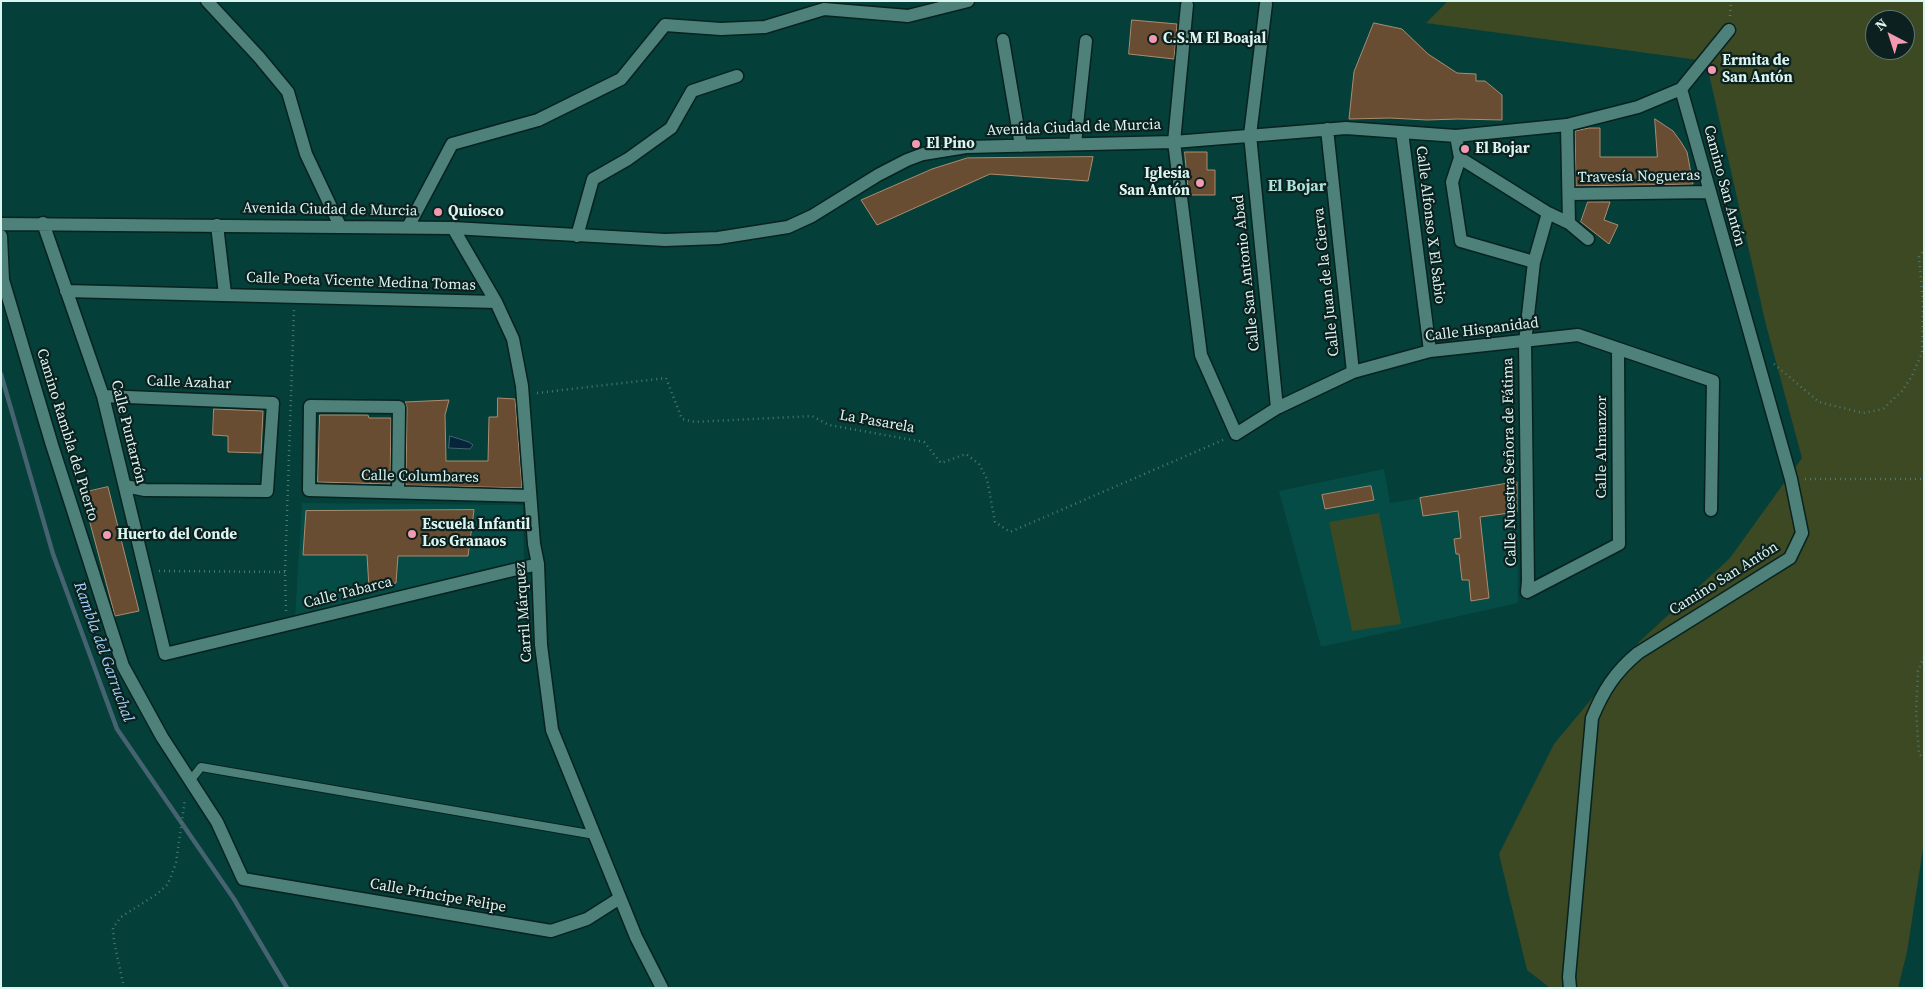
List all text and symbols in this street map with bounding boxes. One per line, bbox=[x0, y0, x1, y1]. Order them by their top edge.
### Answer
north arrow bbox=[1865, 10, 1915, 60]
text: N bbox=[1871, 13, 1891, 35]
place label: C.S.M El Boajal bbox=[1163, 30, 1266, 48]
marker: C.S.M El Boajal bbox=[1147, 33, 1159, 45]
place label: Ermita de San Antón bbox=[1722, 52, 1793, 87]
marker: Ermita de San Antón bbox=[1706, 64, 1718, 76]
street label: Avenida Ciudad de Murcia bbox=[986, 116, 1162, 140]
street label: Camino San Antón bbox=[1699, 123, 1749, 249]
place label: El Pino bbox=[926, 135, 975, 153]
marker: El Pino bbox=[910, 138, 922, 150]
place label: El Bojar bbox=[1475, 140, 1530, 158]
marker: El Bojar bbox=[1459, 143, 1471, 155]
street label: Calle Alfonso X El Sabio bbox=[1411, 145, 1449, 305]
place label: Iglesia San Antón bbox=[1119, 165, 1190, 200]
street label: Travesía Nogueras bbox=[1578, 167, 1700, 187]
marker: Iglesia San Antón bbox=[1194, 177, 1206, 189]
district label: El Bojar bbox=[1268, 177, 1326, 197]
street label: Calle San Antonio Abad bbox=[1230, 194, 1264, 352]
street label: Avenida Ciudad de Murcia bbox=[242, 199, 418, 221]
place label: Quiosco bbox=[448, 203, 504, 221]
marker: Quiosco bbox=[432, 206, 444, 218]
street label: Calle Juan de la Cierva bbox=[1310, 207, 1344, 357]
street label: Calle Poeta Vicente Medina Tomas bbox=[246, 269, 476, 295]
street label: Calle Hispanidad bbox=[1424, 314, 1540, 346]
street label: Camino Rambla del Puerto bbox=[32, 347, 102, 523]
street label: Calle Nuestra Señora de Fátima bbox=[1499, 358, 1521, 566]
street label: Calle Azahar bbox=[146, 373, 232, 393]
street label: Calle Puntarrón bbox=[106, 378, 150, 486]
street label: Calle Almanzor bbox=[1593, 395, 1611, 499]
street label: La Pasarela bbox=[838, 407, 916, 437]
street label: Calle Columbares bbox=[361, 467, 479, 487]
place label: Escuela Infantil Los Granaos bbox=[422, 516, 530, 551]
place label: Huerto del Conde bbox=[117, 526, 237, 544]
marker: Escuela Infantil Los Granaos bbox=[406, 528, 418, 540]
marker: Huerto del Conde bbox=[101, 529, 113, 541]
street label: Camino San Antón bbox=[1666, 538, 1782, 620]
street label: Carril Márquez bbox=[512, 561, 536, 663]
street label: Calle Tabarca bbox=[302, 573, 394, 613]
water label: Rambla del Garruchal bbox=[69, 579, 137, 725]
street label: Calle Príncipe Felipe bbox=[368, 875, 508, 917]

